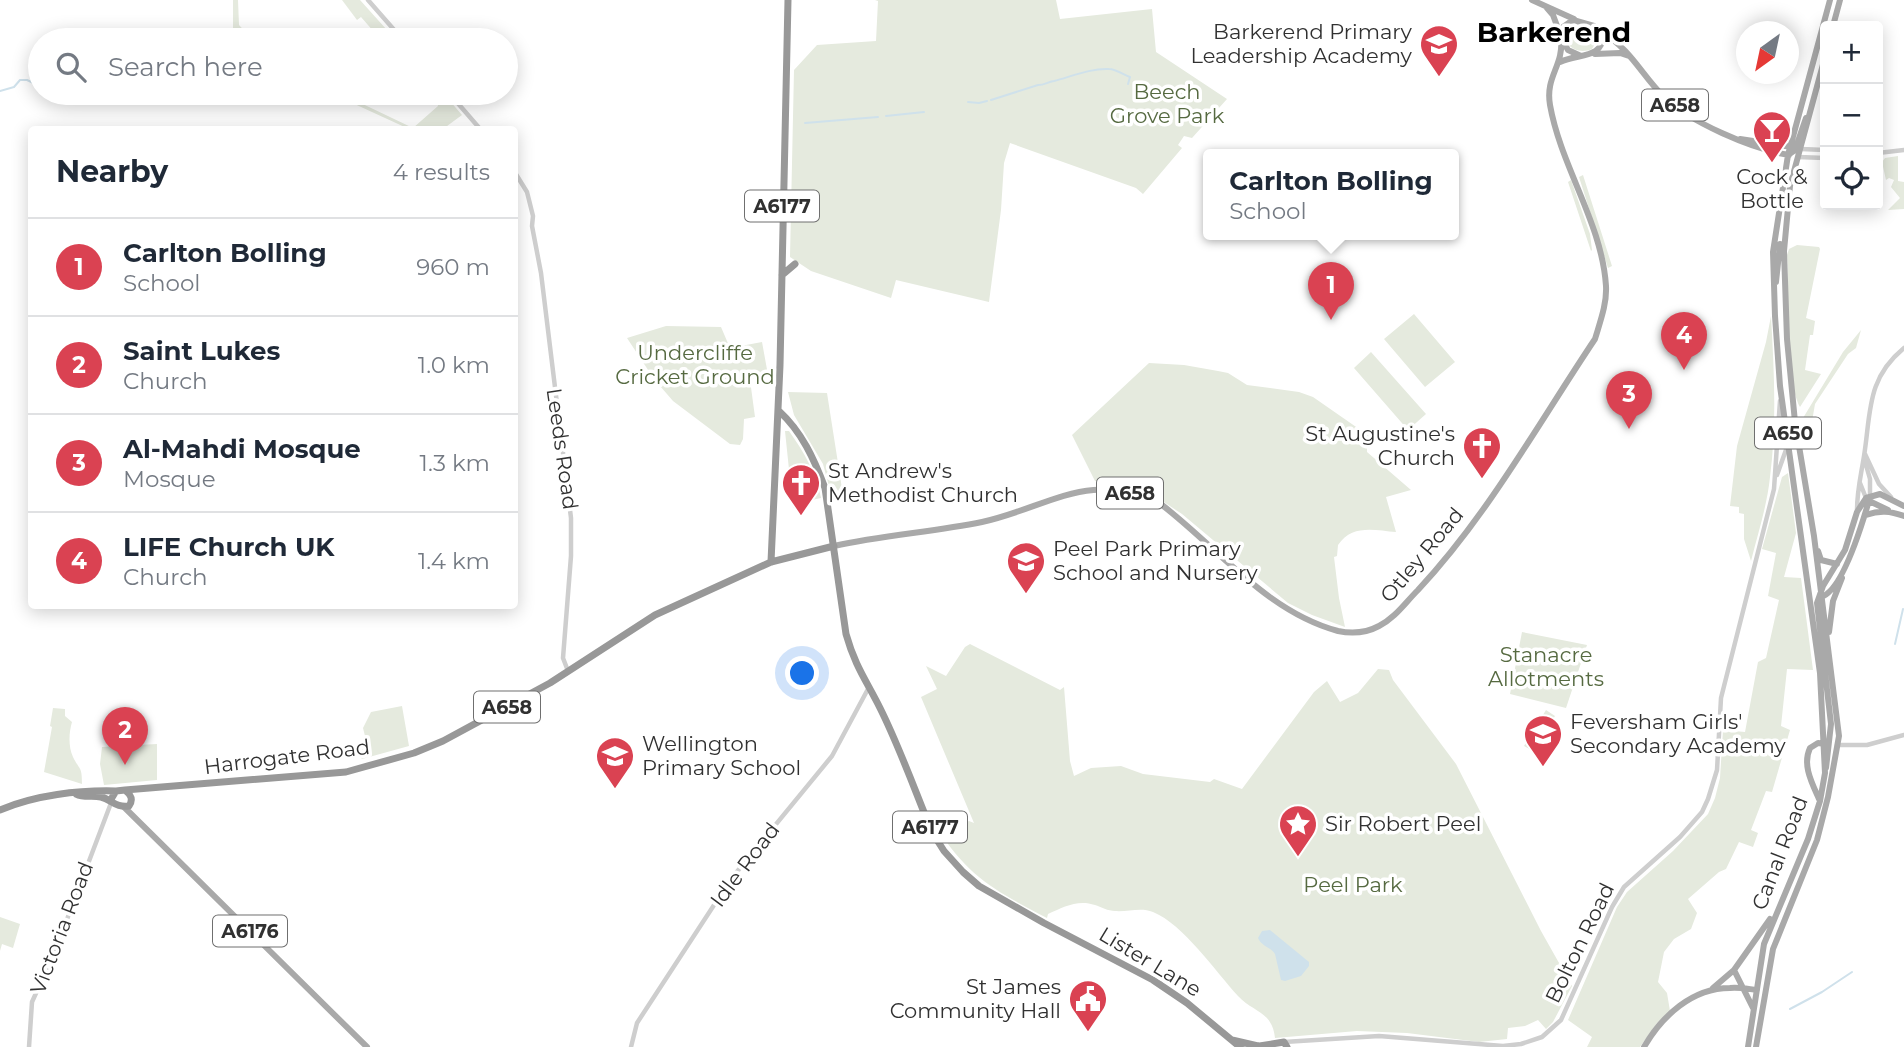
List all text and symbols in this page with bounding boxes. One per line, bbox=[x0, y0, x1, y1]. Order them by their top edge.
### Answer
district label: Barkerend bbox=[1477, 15, 1631, 49]
place label: Barkerend Primary Leadership Academy bbox=[1191, 19, 1413, 68]
north arrow bbox=[1736, 21, 1799, 84]
map controls bbox=[1820, 21, 1883, 210]
button: + bbox=[1820, 21, 1883, 84]
school or university icon: Barkerend Primary Leadership Academy bbox=[1418, 23, 1460, 78]
search box bbox=[28, 28, 518, 105]
icon: search bbox=[52, 48, 90, 86]
text: Search here bbox=[108, 51, 263, 83]
park label: Beech Grove Park bbox=[1110, 79, 1225, 128]
button: − bbox=[1820, 84, 1883, 147]
road number: A658 bbox=[1642, 90, 1708, 120]
bar icon: Cock & Bottle bbox=[1751, 109, 1793, 164]
button: locate bbox=[1820, 147, 1883, 210]
popup bbox=[1203, 149, 1459, 240]
text: Nearby bbox=[56, 153, 168, 190]
text: 4 results bbox=[393, 158, 490, 186]
place label: Cock & Bottle bbox=[1736, 164, 1808, 213]
text: Carlton Bolling bbox=[1229, 165, 1433, 197]
road number: A6177 bbox=[745, 190, 819, 222]
text: School bbox=[1229, 197, 1307, 225]
text: Carlton Bolling bbox=[123, 237, 327, 269]
text: 1 bbox=[74, 253, 84, 281]
text: 960 m bbox=[416, 253, 490, 281]
pin: 1 bbox=[1308, 262, 1354, 320]
text: School bbox=[123, 269, 201, 297]
pin: 4 bbox=[1661, 312, 1707, 370]
text: Saint Lukes bbox=[123, 335, 280, 367]
park label: Undercliffe Cricket Ground bbox=[615, 340, 775, 389]
text: 2 bbox=[72, 351, 86, 379]
text: 1.0 km bbox=[418, 351, 490, 379]
text: Church bbox=[123, 367, 208, 395]
pin: 3 bbox=[1606, 371, 1652, 429]
street label: Leeds Road bbox=[542, 387, 583, 511]
road number: A650 bbox=[1755, 418, 1821, 448]
place label: St Augustine's Church bbox=[1305, 421, 1455, 470]
church icon: St Augustine's Church bbox=[1461, 425, 1503, 480]
text: Al‐Mahdi Mosque bbox=[123, 433, 361, 465]
text: 3 bbox=[72, 449, 86, 477]
text: 1.3 km bbox=[420, 449, 490, 477]
place label: St Andrew's Methodist Church bbox=[828, 458, 1018, 507]
church icon: St Andrew's Methodist Church bbox=[780, 462, 822, 517]
text: Mosque bbox=[123, 465, 216, 493]
road number: A658 bbox=[1097, 478, 1163, 508]
street label: Otley Road bbox=[1375, 502, 1469, 607]
text: LIFE Church UK bbox=[123, 531, 335, 563]
place label: Peel Park Primary School and Nursery bbox=[1053, 536, 1258, 585]
school or university icon: Peel Park Primary School and Nursery bbox=[1005, 540, 1047, 595]
text: 4 bbox=[71, 547, 87, 575]
text: 1.4 km bbox=[418, 547, 490, 575]
text: Church bbox=[123, 563, 208, 591]
park label: Stanacre Allotments bbox=[1488, 642, 1604, 691]
your location bbox=[785, 656, 819, 690]
road number: A658 bbox=[474, 692, 540, 722]
pin: 2 bbox=[102, 707, 148, 765]
place label: Feversham Girls' Secondary Academy bbox=[1570, 709, 1786, 758]
school or university icon: Feversham Girls' Secondary Academy bbox=[1522, 713, 1564, 768]
place label: Wellington Primary School bbox=[642, 731, 801, 780]
street label: Harrogate Road bbox=[203, 734, 371, 779]
school or university icon: Wellington Primary School bbox=[594, 735, 636, 790]
street label: Canal Road bbox=[1746, 792, 1813, 913]
place icon: Sir Robert Peel bbox=[1277, 803, 1319, 858]
place label: Sir Robert Peel bbox=[1325, 811, 1481, 836]
road number: A6177 bbox=[893, 812, 967, 842]
street label: Idle Road bbox=[705, 818, 784, 912]
street label: Victoria Road bbox=[25, 858, 98, 998]
park label: Peel Park bbox=[1303, 872, 1403, 897]
street label: Bolton Road bbox=[1540, 879, 1619, 1007]
road number: A6176 bbox=[213, 916, 287, 946]
street label: Lister Lane bbox=[1095, 921, 1206, 1002]
place label: St James Community Hall bbox=[890, 974, 1061, 1023]
public building icon: St James Community Hall bbox=[1067, 978, 1109, 1033]

